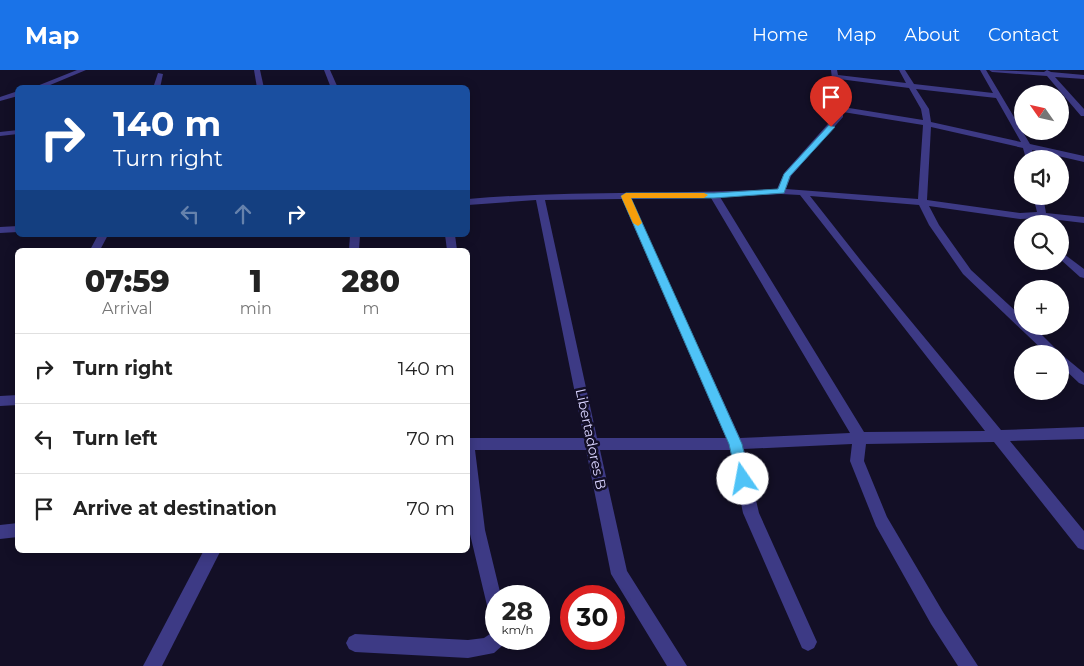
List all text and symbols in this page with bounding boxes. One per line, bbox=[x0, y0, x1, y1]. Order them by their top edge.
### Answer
text: Map bbox=[25, 21, 79, 50]
text: Home bbox=[752, 24, 808, 46]
text: Map bbox=[836, 24, 876, 46]
text: About bbox=[904, 24, 960, 46]
text: Contact bbox=[988, 24, 1059, 46]
pin bbox=[810, 76, 852, 127]
icon: arrive bbox=[817, 83, 845, 111]
north arrow bbox=[1014, 85, 1069, 140]
map controls bbox=[1014, 85, 1069, 400]
text: 140 m bbox=[113, 102, 221, 145]
icon: right bbox=[30, 105, 95, 170]
text: Turn right bbox=[113, 145, 223, 172]
button: sound bbox=[1014, 150, 1069, 205]
icon: left bbox=[176, 200, 204, 228]
icon: ahead bbox=[229, 200, 257, 228]
icon: right bbox=[282, 200, 310, 228]
button: search bbox=[1014, 215, 1069, 270]
text: 07:59 bbox=[85, 263, 170, 300]
text: 1 bbox=[250, 263, 262, 300]
text: 280 bbox=[342, 263, 400, 300]
button: + bbox=[1014, 280, 1069, 335]
text: Arrival bbox=[102, 299, 153, 318]
text: min bbox=[240, 299, 272, 318]
text: m bbox=[362, 299, 379, 318]
button: − bbox=[1014, 345, 1069, 400]
icon: right bbox=[30, 355, 58, 383]
text: Turn right bbox=[73, 357, 173, 380]
text: 140 m bbox=[398, 357, 455, 380]
street label: Libertadores B bbox=[572, 387, 610, 491]
icon: left bbox=[30, 425, 58, 453]
text: Turn left bbox=[73, 427, 158, 450]
text: 70 m bbox=[406, 427, 455, 450]
position arrow bbox=[716, 452, 768, 504]
icon: arrive bbox=[30, 495, 58, 523]
text: Arrive at destination bbox=[73, 497, 277, 520]
text: 70 m bbox=[406, 497, 455, 520]
speed limit sign: 30 bbox=[560, 585, 625, 650]
text: 28 bbox=[502, 596, 533, 626]
text: km/h bbox=[501, 622, 534, 637]

